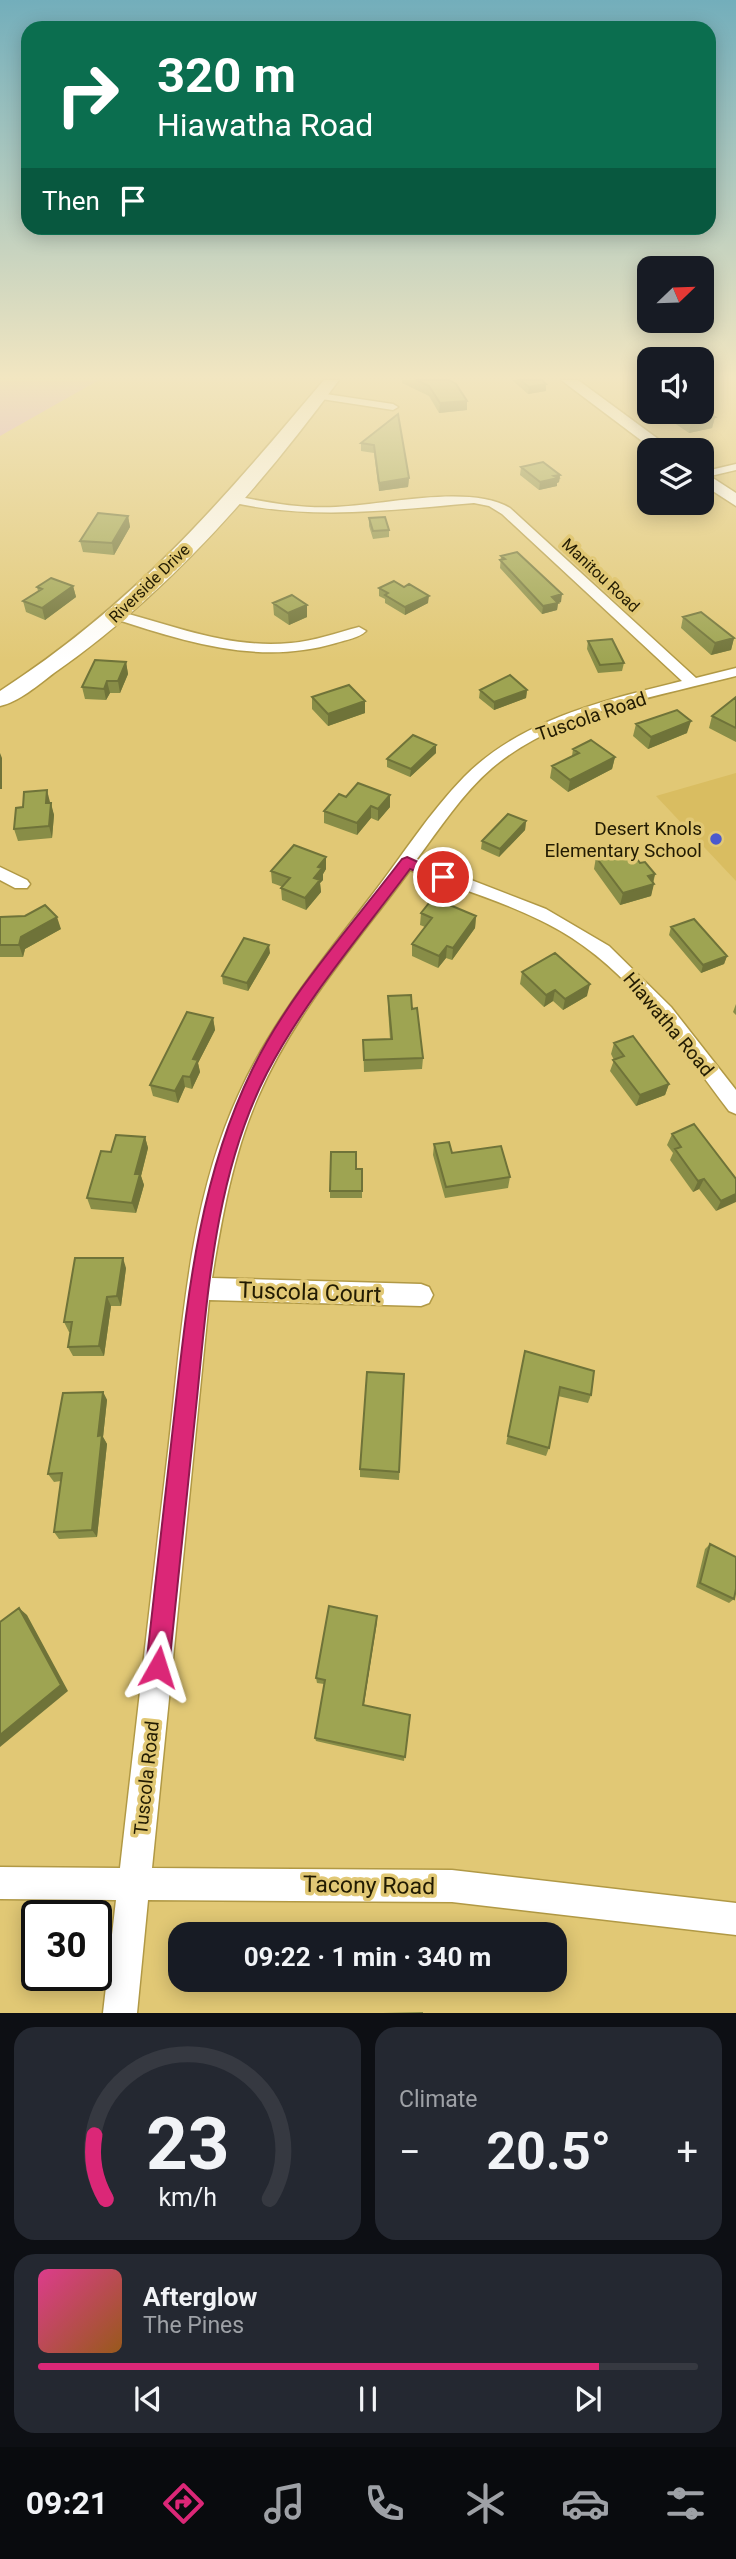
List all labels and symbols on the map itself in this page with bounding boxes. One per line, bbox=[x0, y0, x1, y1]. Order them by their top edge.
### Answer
north arrow bbox=[637, 256, 714, 332]
street label: Manitou Road bbox=[558, 535, 643, 616]
street label: Riverside Drive bbox=[105, 540, 194, 627]
street label: Tuscola Road bbox=[533, 687, 649, 746]
place label: Desert Knols Elementary School bbox=[544, 817, 702, 862]
marker: Desert Knols Elementary School bbox=[708, 831, 724, 847]
pin bbox=[413, 847, 473, 907]
street label: Hiawatha Road bbox=[619, 968, 719, 1081]
street label: Tuscola Court bbox=[238, 1277, 382, 1308]
position arrow bbox=[121, 1630, 195, 1704]
street label: Tuscola Road bbox=[129, 1720, 164, 1836]
street label: Tacony Road bbox=[303, 1871, 435, 1900]
speed limit sign: 30 bbox=[21, 1900, 112, 1991]

